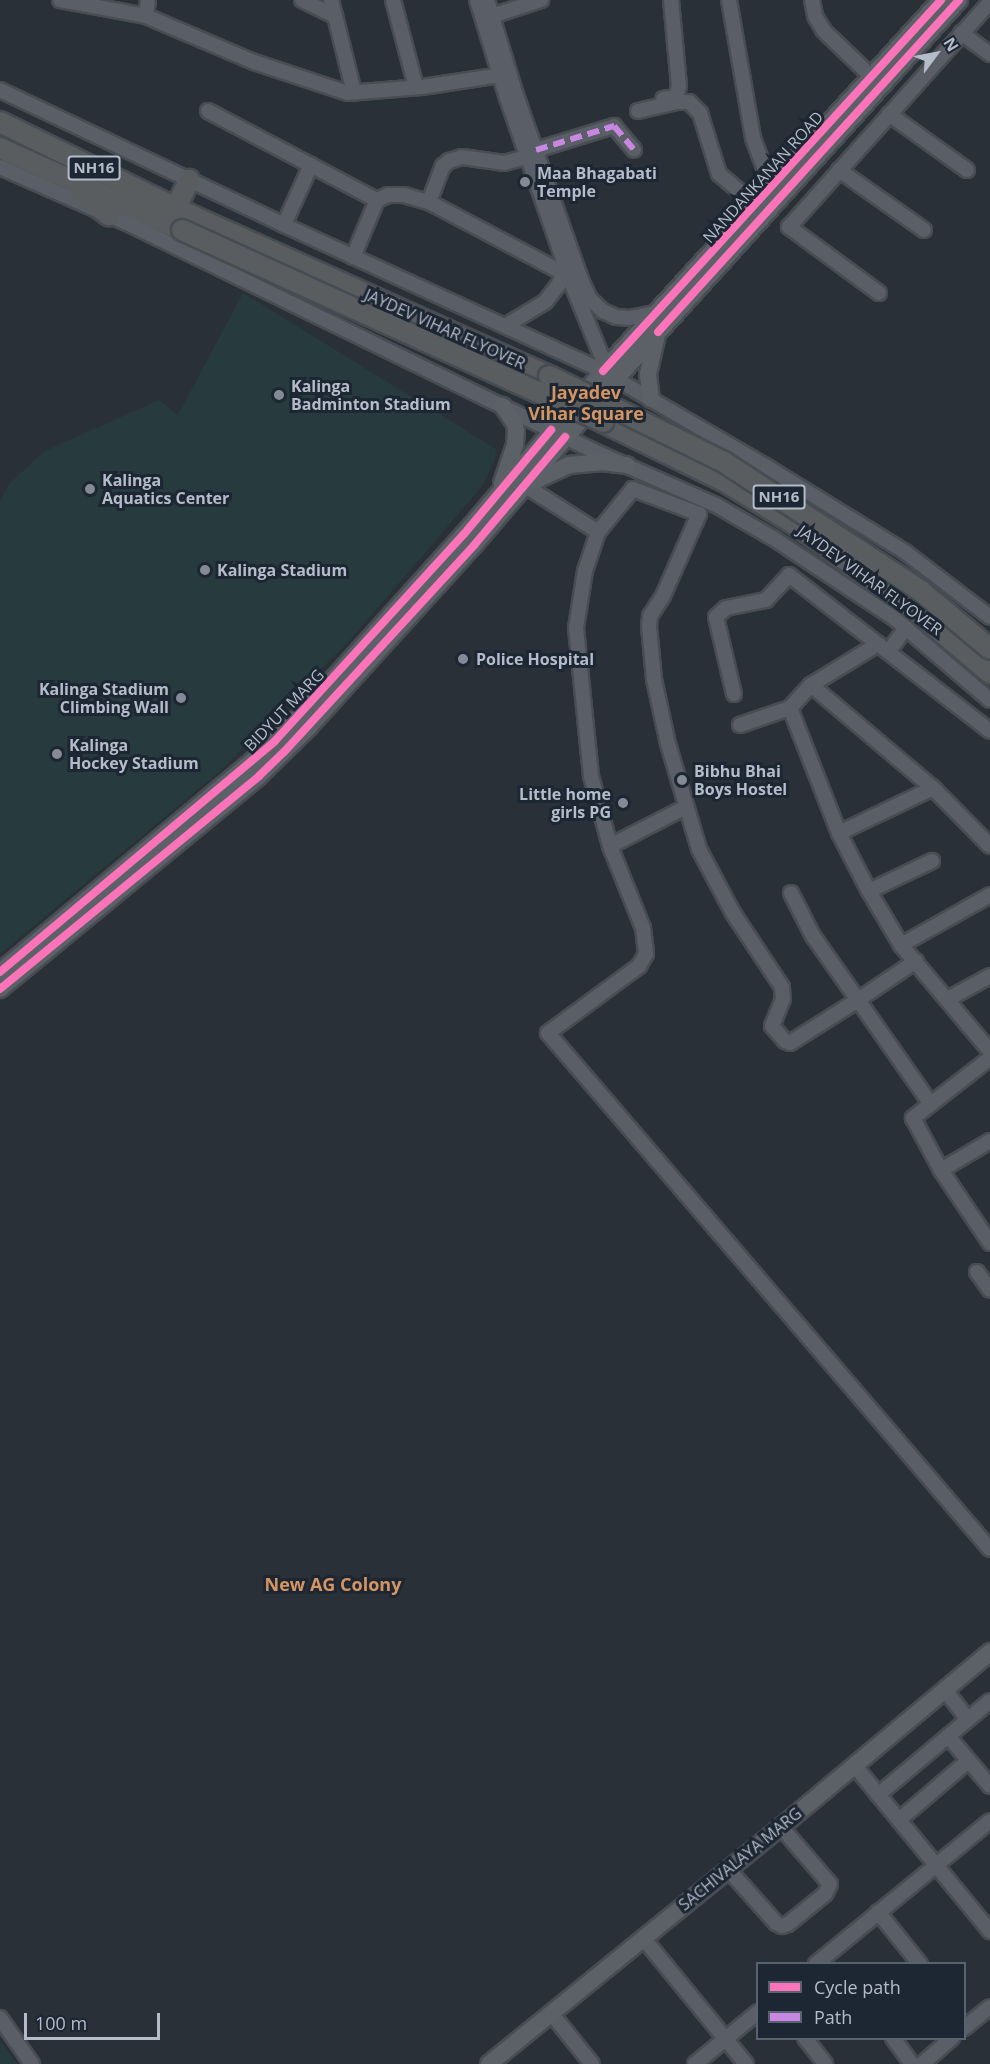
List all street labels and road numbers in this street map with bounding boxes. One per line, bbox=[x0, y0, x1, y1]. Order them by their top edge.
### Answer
street label: NANDANKANAN ROAD bbox=[699, 107, 827, 247]
road number: NH16 bbox=[67, 156, 121, 180]
street label: JAYDEV VIHAR FLYOVER bbox=[362, 285, 528, 373]
road number: NH16 bbox=[752, 485, 806, 509]
street label: JAYDEV VIHAR FLYOVER bbox=[794, 521, 946, 639]
street label: BIDYUT MARG bbox=[240, 665, 328, 755]
street label: SACHIVALAYA MARG bbox=[675, 1804, 805, 1914]

